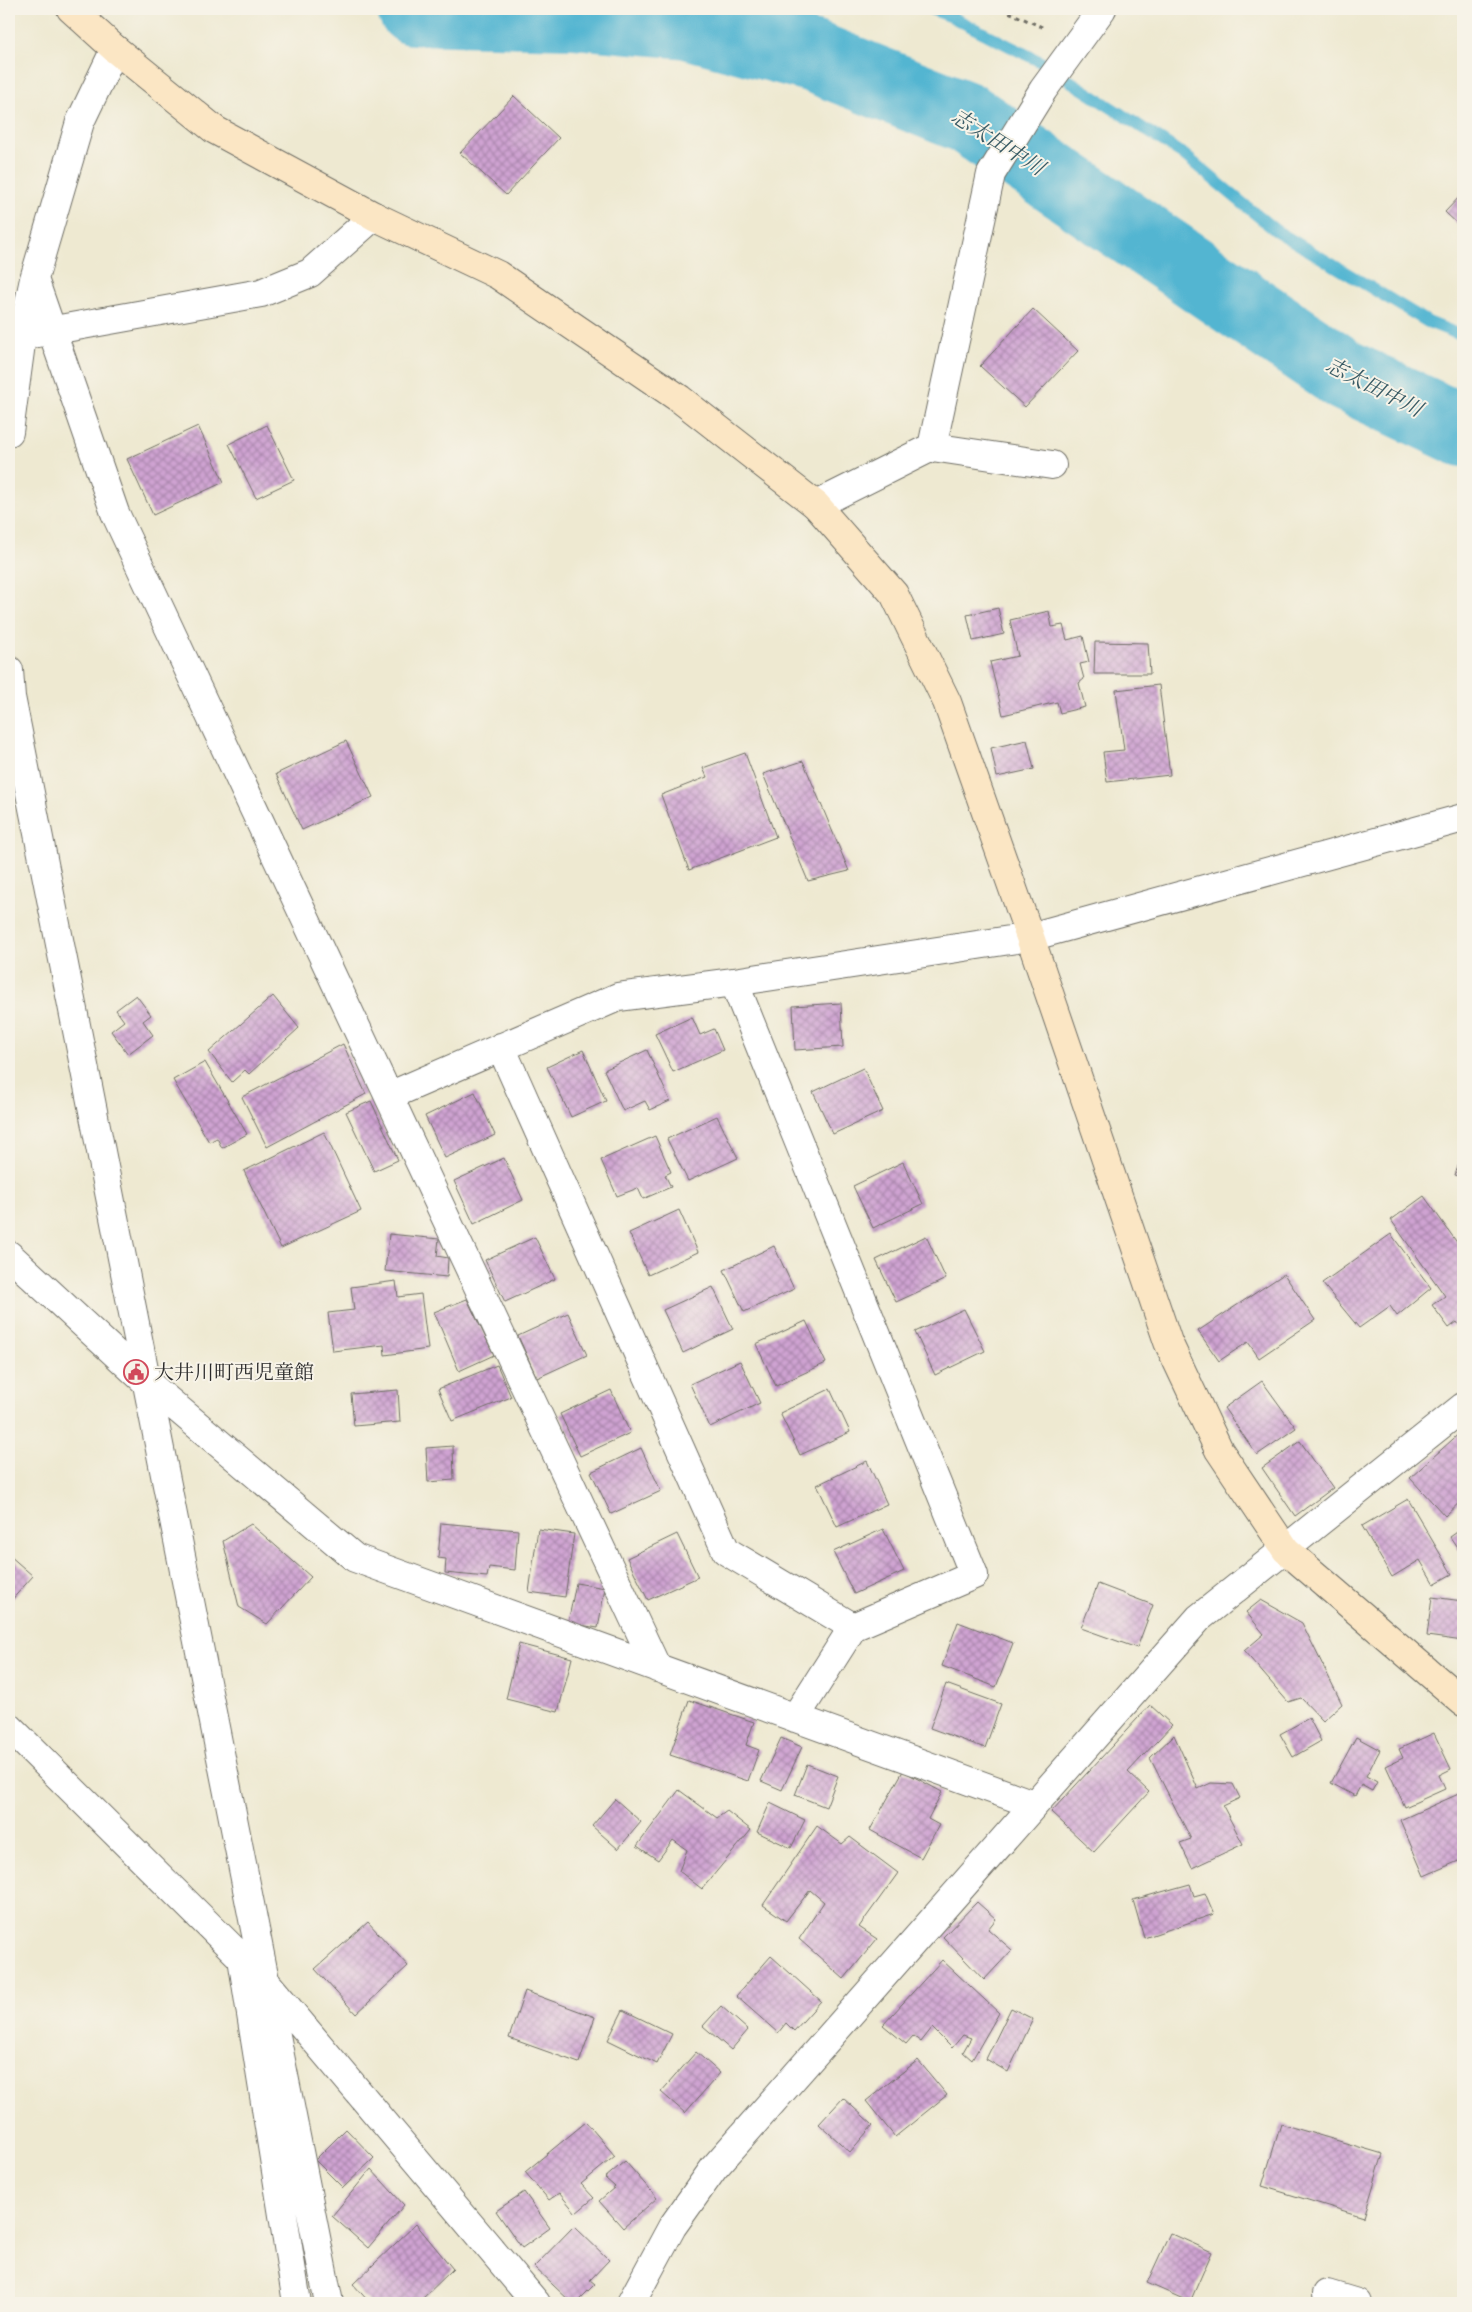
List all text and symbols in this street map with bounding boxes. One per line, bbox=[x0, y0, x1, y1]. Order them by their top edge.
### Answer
water label: 志太田中川 bbox=[945, 103, 1051, 184]
water label: 志太田中川 bbox=[1320, 352, 1428, 426]
public building icon: 大井川町西児童館 bbox=[123, 1359, 149, 1385]
place label: 大井川町西児童館 bbox=[154, 1360, 314, 1388]

